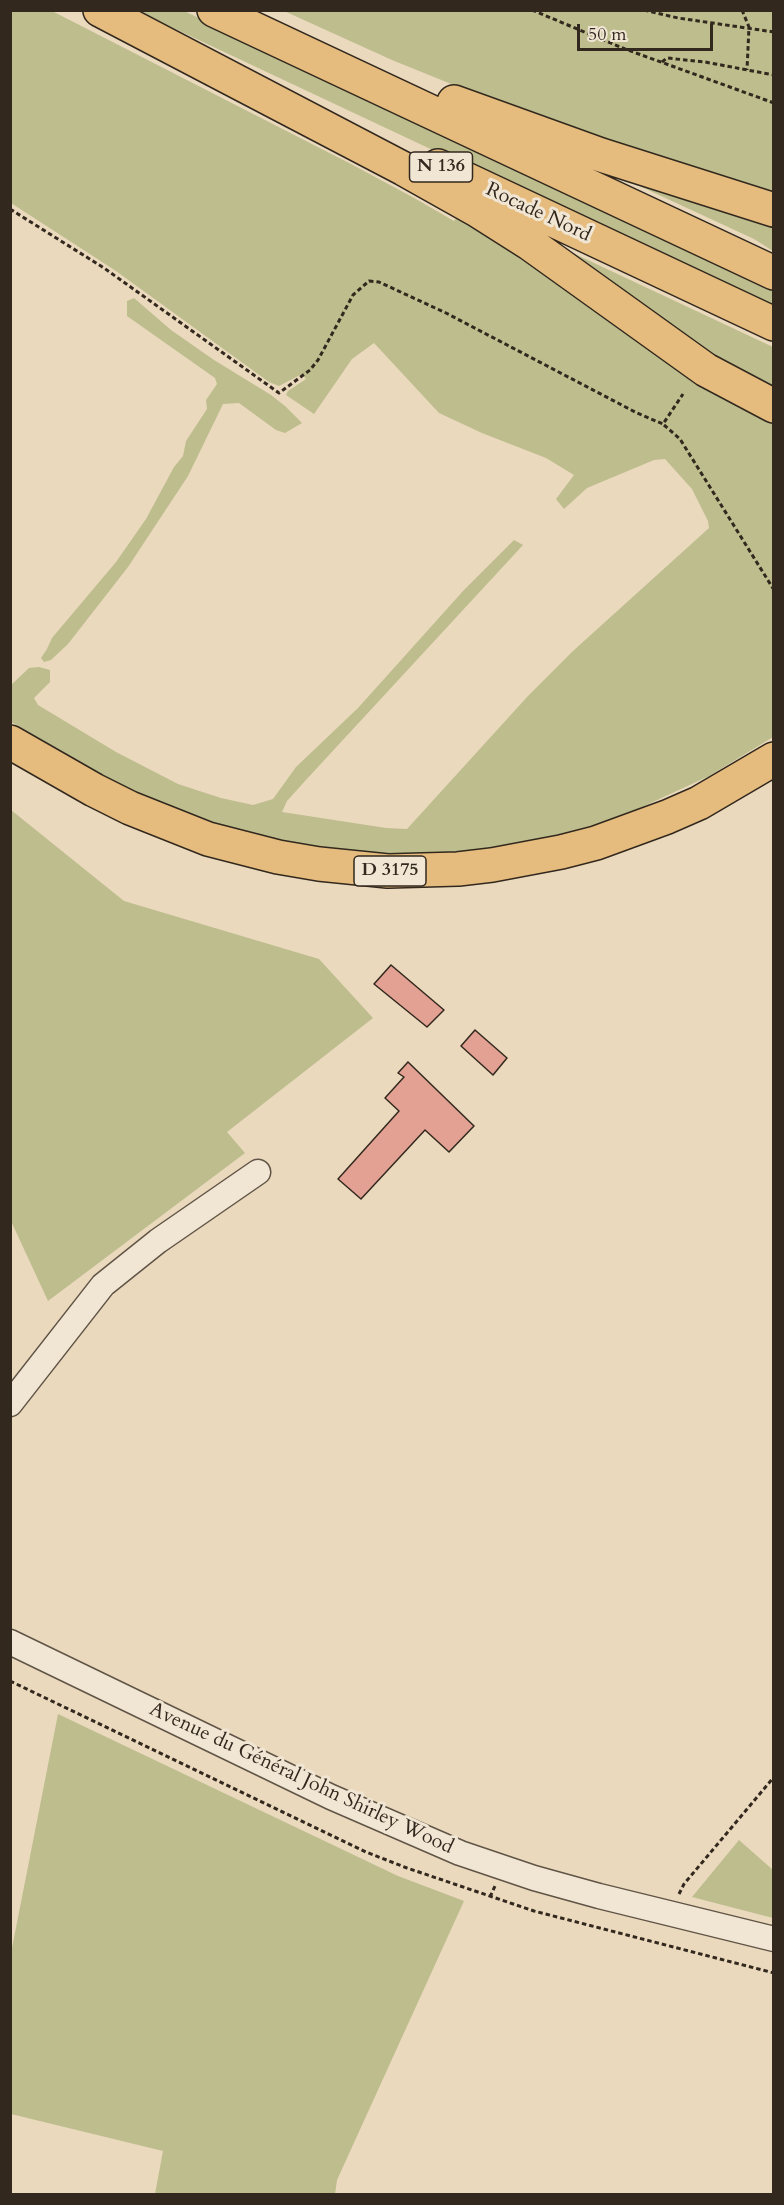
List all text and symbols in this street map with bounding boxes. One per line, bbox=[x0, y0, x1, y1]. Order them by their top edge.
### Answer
scale bar bbox=[580, 12, 716, 50]
text: 50 m bbox=[588, 22, 627, 47]
road number: N 136 bbox=[410, 152, 472, 182]
street label: Rocade Nord bbox=[482, 178, 594, 248]
road number: D 3175 bbox=[354, 856, 426, 886]
street label: Avenue du Général John Shirley Wood bbox=[145, 1698, 457, 1860]

